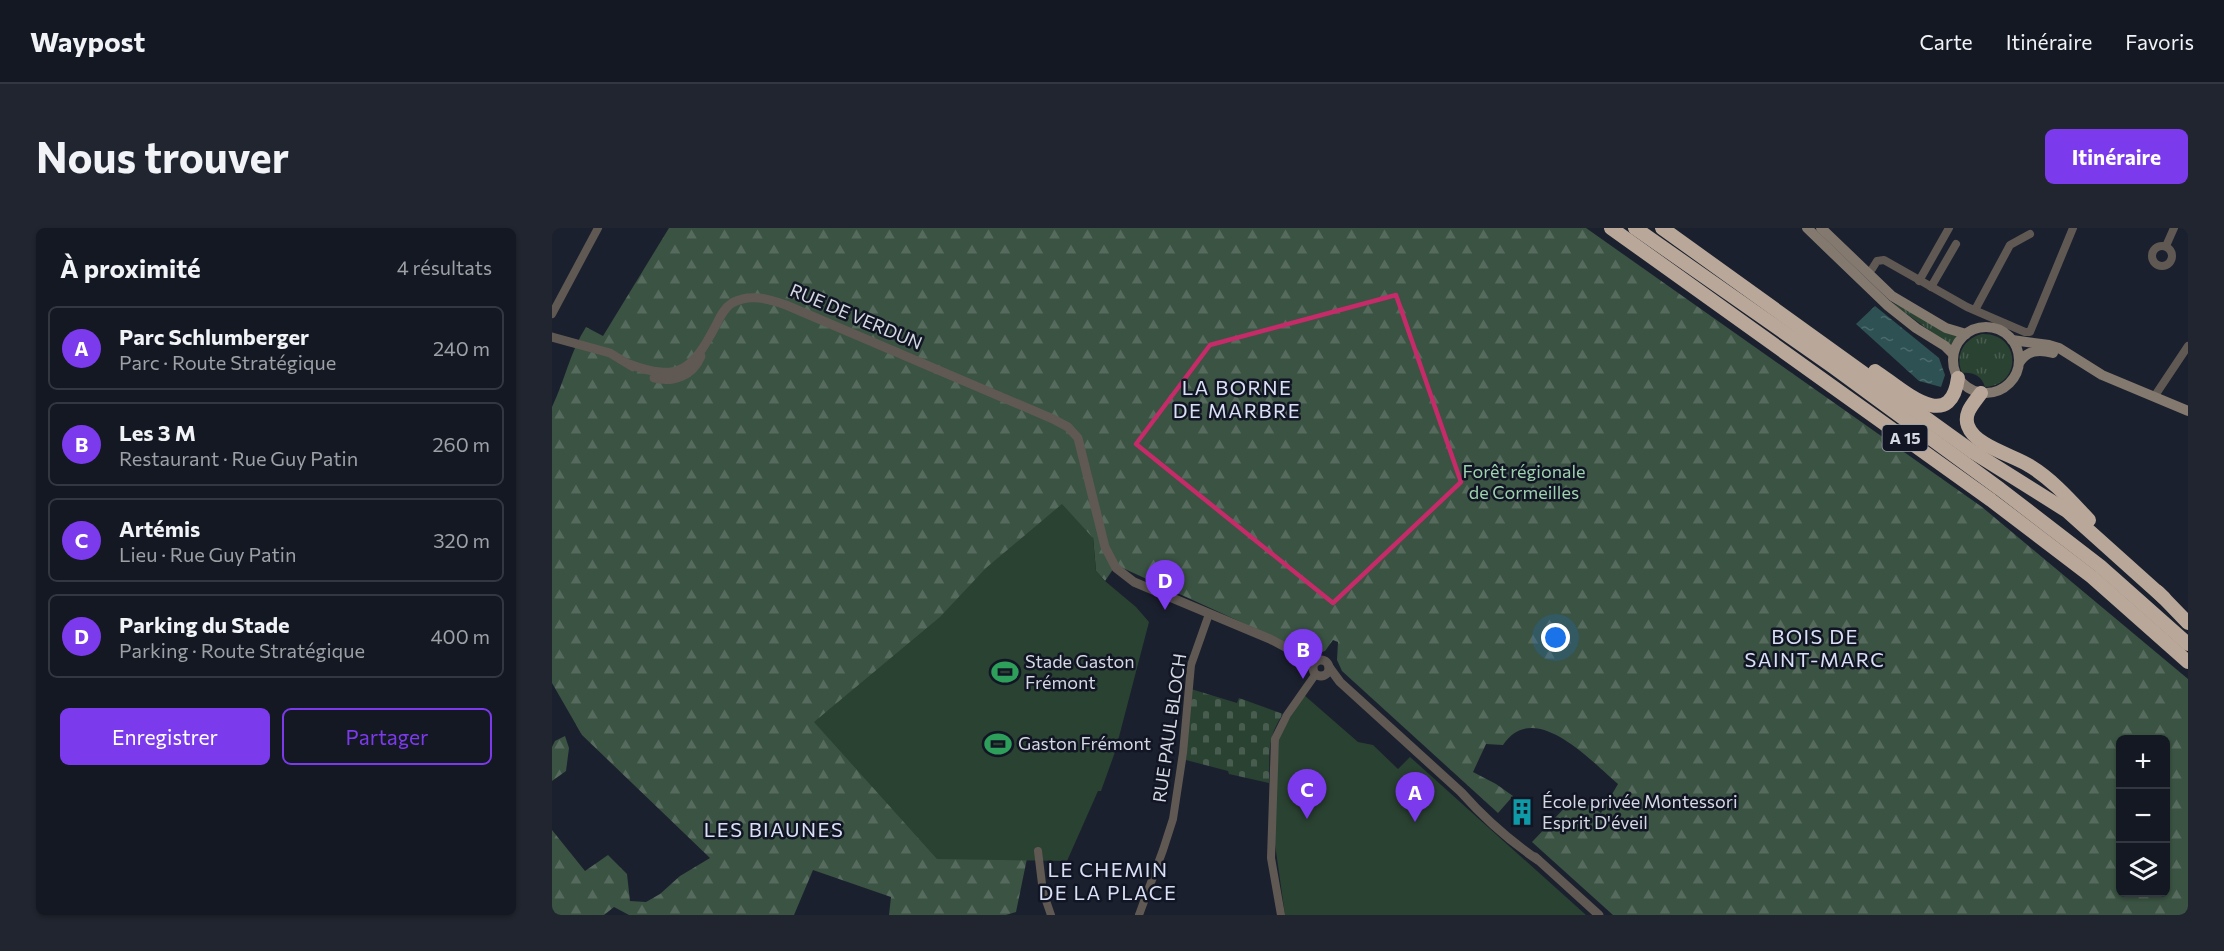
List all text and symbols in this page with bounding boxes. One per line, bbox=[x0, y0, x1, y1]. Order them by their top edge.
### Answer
text: Waypost bbox=[30, 24, 145, 58]
text: Carte bbox=[1919, 29, 1973, 54]
text: Itinéraire bbox=[2006, 29, 2092, 54]
text: Favoris bbox=[2125, 29, 2194, 54]
button: Itinéraire bbox=[2045, 129, 2188, 184]
text: Nous trouver bbox=[36, 130, 289, 182]
text: À proximité bbox=[60, 252, 201, 283]
text: 4 résultats bbox=[397, 255, 492, 279]
street label: RUE DE VERDUN bbox=[787, 278, 926, 354]
text: Parc Schlumberger bbox=[119, 323, 309, 350]
text: A bbox=[74, 336, 89, 360]
text: 240 m bbox=[433, 336, 490, 360]
text: Parc · Route Stratégique bbox=[119, 350, 336, 374]
district label: LA BORNE DE MARBRE bbox=[1173, 375, 1301, 422]
text: Les 3 M bbox=[119, 419, 196, 446]
road number: A 15 bbox=[1882, 425, 1928, 451]
text: B bbox=[75, 432, 88, 456]
text: 260 m bbox=[432, 432, 490, 456]
text: Restaurant · Rue Guy Patin bbox=[119, 446, 358, 470]
park label: Forêt régionale de Cormeilles bbox=[1462, 460, 1586, 503]
text: Artémis bbox=[119, 515, 200, 542]
text: C bbox=[75, 528, 88, 552]
text: 320 m bbox=[433, 528, 490, 552]
text: Lieu · Rue Guy Patin bbox=[119, 542, 296, 566]
pin: D bbox=[1146, 560, 1184, 610]
text: Parking du Stade bbox=[119, 611, 290, 638]
your location bbox=[1541, 623, 1570, 652]
text: D bbox=[74, 624, 89, 648]
text: 400 m bbox=[431, 624, 490, 648]
district label: BOIS DE SAINT-MARC bbox=[1744, 624, 1886, 671]
pin: B bbox=[1284, 630, 1323, 679]
text: Parking · Route Stratégique bbox=[119, 638, 365, 662]
place label: Stade Gaston Frémont bbox=[1025, 650, 1135, 693]
street label: RUE PAUL BLOCH bbox=[1148, 652, 1190, 804]
sports icon: Stade Gaston Frémont bbox=[990, 657, 1020, 687]
button: Enregistrer bbox=[60, 708, 270, 765]
button: Partager bbox=[282, 708, 492, 765]
sports icon: Gaston Frémont bbox=[983, 729, 1013, 759]
place label: Gaston Frémont bbox=[1018, 732, 1151, 754]
map controls bbox=[2116, 735, 2170, 897]
button: + bbox=[2116, 735, 2170, 789]
pin: C bbox=[1288, 770, 1326, 819]
pin: A bbox=[1396, 772, 1434, 822]
button: − bbox=[2116, 789, 2170, 843]
place label: École privée Montessori Esprit D'éveil bbox=[1542, 790, 1738, 833]
building icon: École privée Montessori Esprit D'éveil bbox=[1507, 797, 1537, 827]
district label: LES BIAUNES bbox=[704, 817, 844, 841]
button: layers bbox=[2116, 843, 2170, 897]
district label: LE CHEMIN DE LA PLACE bbox=[1039, 857, 1177, 904]

